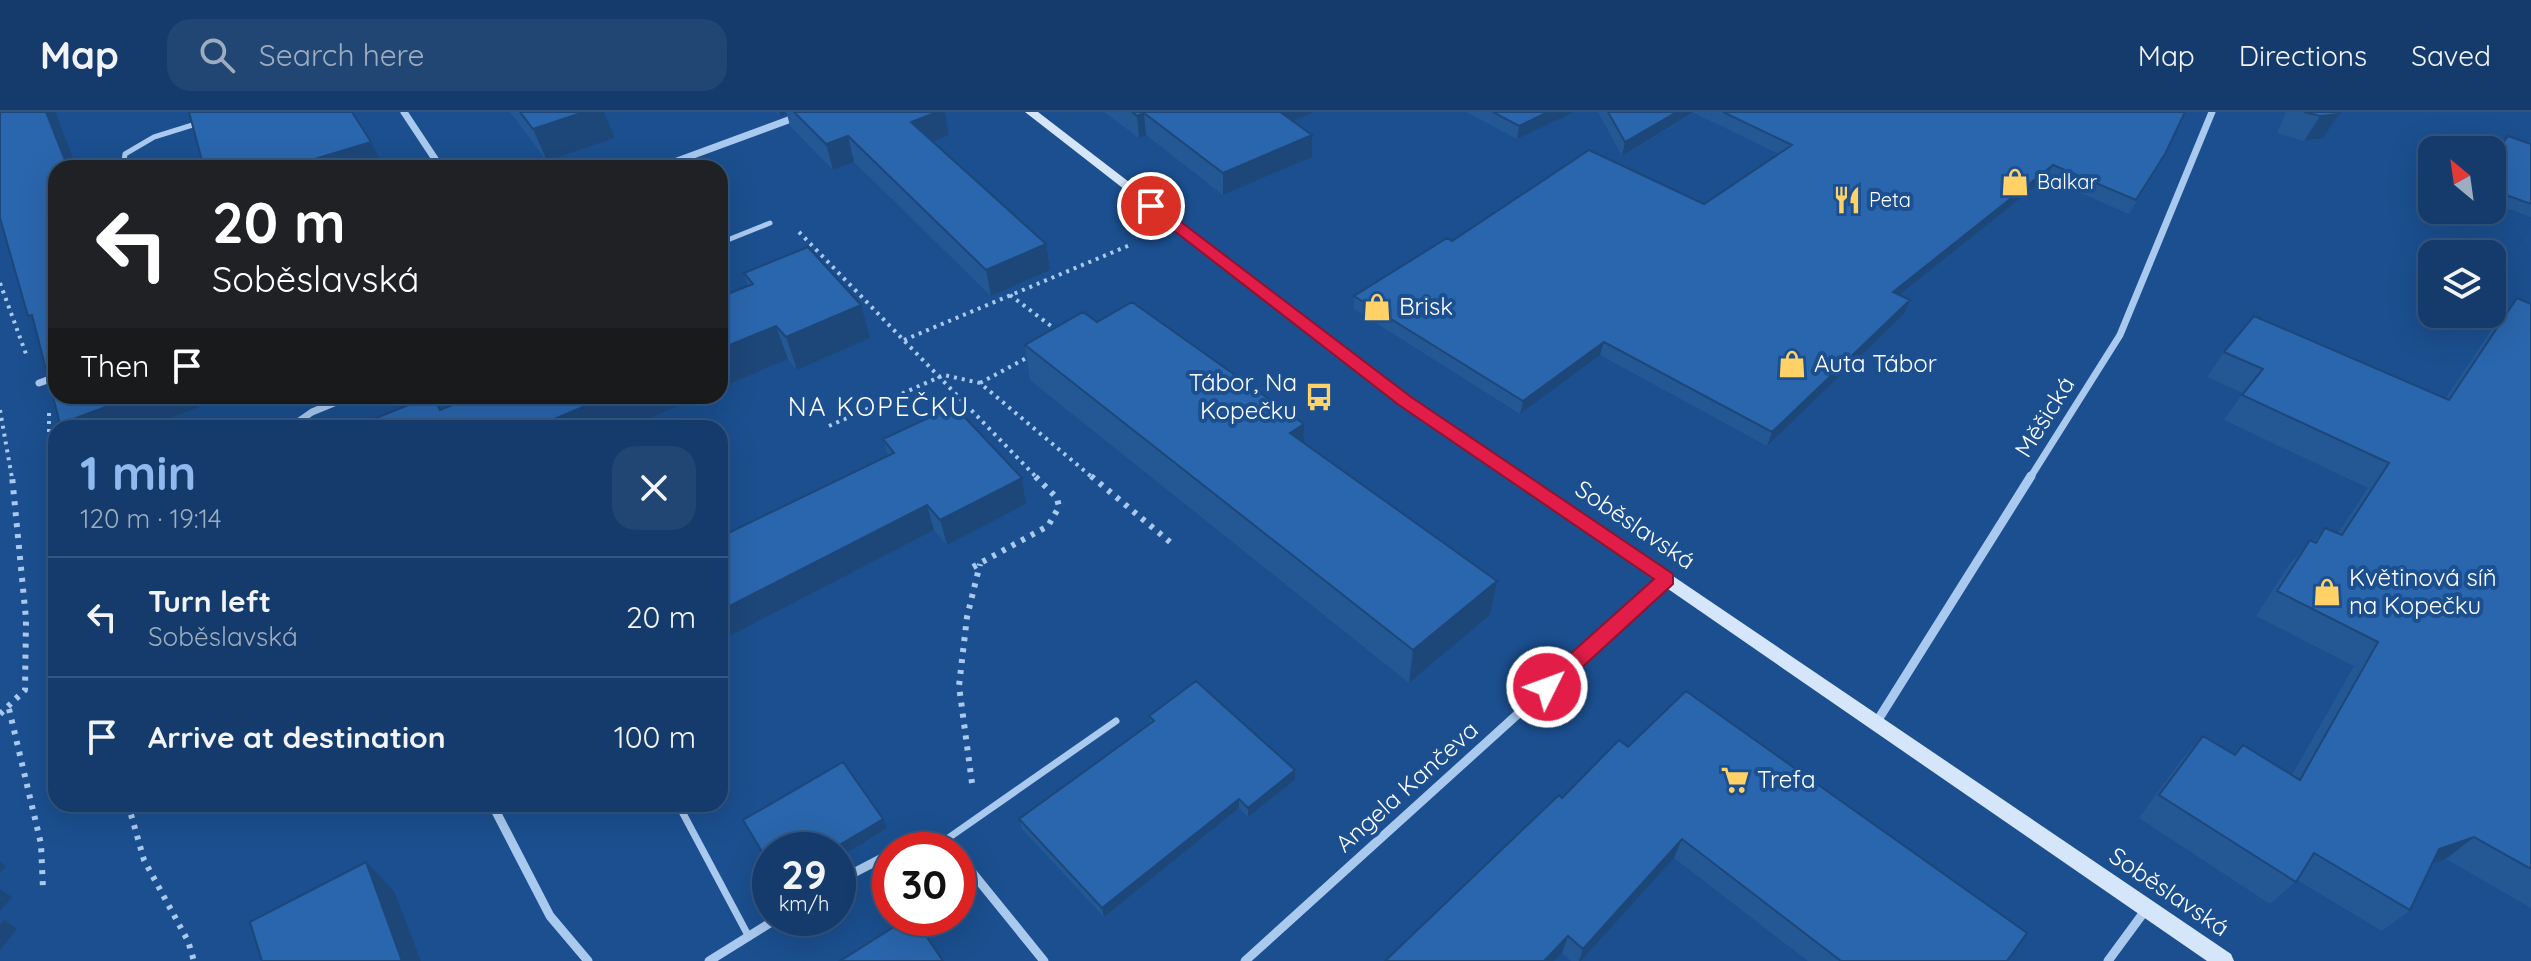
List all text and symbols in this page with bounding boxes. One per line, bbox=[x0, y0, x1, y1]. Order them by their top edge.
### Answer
search box bbox=[167, 19, 727, 91]
text: Map bbox=[40, 31, 119, 79]
icon: search bbox=[195, 33, 239, 77]
text: Search here bbox=[259, 36, 424, 74]
text: Map bbox=[2138, 38, 2195, 73]
text: Directions bbox=[2239, 38, 2367, 73]
text: Saved bbox=[2411, 38, 2491, 73]
north arrow bbox=[2418, 136, 2506, 224]
map controls bbox=[2418, 136, 2506, 328]
shop icon: Balkar bbox=[2000, 167, 2030, 197]
place label: Balkar bbox=[2037, 169, 2097, 194]
pin bbox=[1117, 172, 1185, 240]
icon: arrive bbox=[1129, 184, 1173, 228]
restaurant icon: Peta bbox=[1832, 185, 1862, 215]
text: 20 m bbox=[212, 187, 346, 257]
place label: Peta bbox=[1869, 187, 1911, 212]
icon: left bbox=[80, 192, 184, 296]
button: layers bbox=[2418, 240, 2506, 328]
text: Soběslavská bbox=[212, 256, 419, 301]
place label: Brisk bbox=[1399, 291, 1453, 321]
shop icon: Brisk bbox=[1362, 292, 1392, 322]
icon: arrive bbox=[165, 344, 209, 388]
text: Then bbox=[80, 347, 149, 385]
place label: Auta Tábor bbox=[1814, 348, 1937, 378]
shop icon: Auta Tábor bbox=[1777, 349, 1807, 379]
place label: Tábor, Na Kopečku bbox=[1189, 367, 1297, 425]
street label: Měšická bbox=[2008, 371, 2081, 462]
bus stop icon: Tábor, Na Kopečku bbox=[1304, 382, 1334, 412]
district label: NA KOPEČKU bbox=[788, 390, 970, 423]
text: 1 min bbox=[80, 442, 196, 502]
button: close bbox=[612, 446, 696, 530]
street label: Soběslavská bbox=[1570, 473, 1701, 575]
text: 120 m · 19:14 bbox=[80, 502, 222, 535]
place label: Květinová síň na Kopečku bbox=[2349, 562, 2497, 620]
shop icon: Květinová síň na Kopečku bbox=[2312, 577, 2342, 607]
text: Turn left bbox=[148, 582, 271, 620]
icon: left bbox=[80, 595, 124, 639]
text: 20 m bbox=[626, 598, 696, 636]
text: Soběslavská bbox=[148, 620, 298, 653]
position arrow bbox=[1505, 645, 1589, 729]
street label: Angela Kančeva bbox=[1329, 714, 1484, 858]
icon: arrive bbox=[80, 715, 124, 759]
text: Arrive at destination bbox=[148, 718, 446, 756]
text: 100 m bbox=[614, 718, 696, 756]
place label: Trefa bbox=[1757, 764, 1816, 794]
supermarket icon: Trefa bbox=[1720, 765, 1750, 795]
speed limit sign: 30 bbox=[872, 832, 976, 936]
street label: Soběslavská bbox=[2104, 840, 2235, 942]
text: 29 bbox=[781, 849, 827, 899]
text: km/h bbox=[779, 891, 829, 916]

